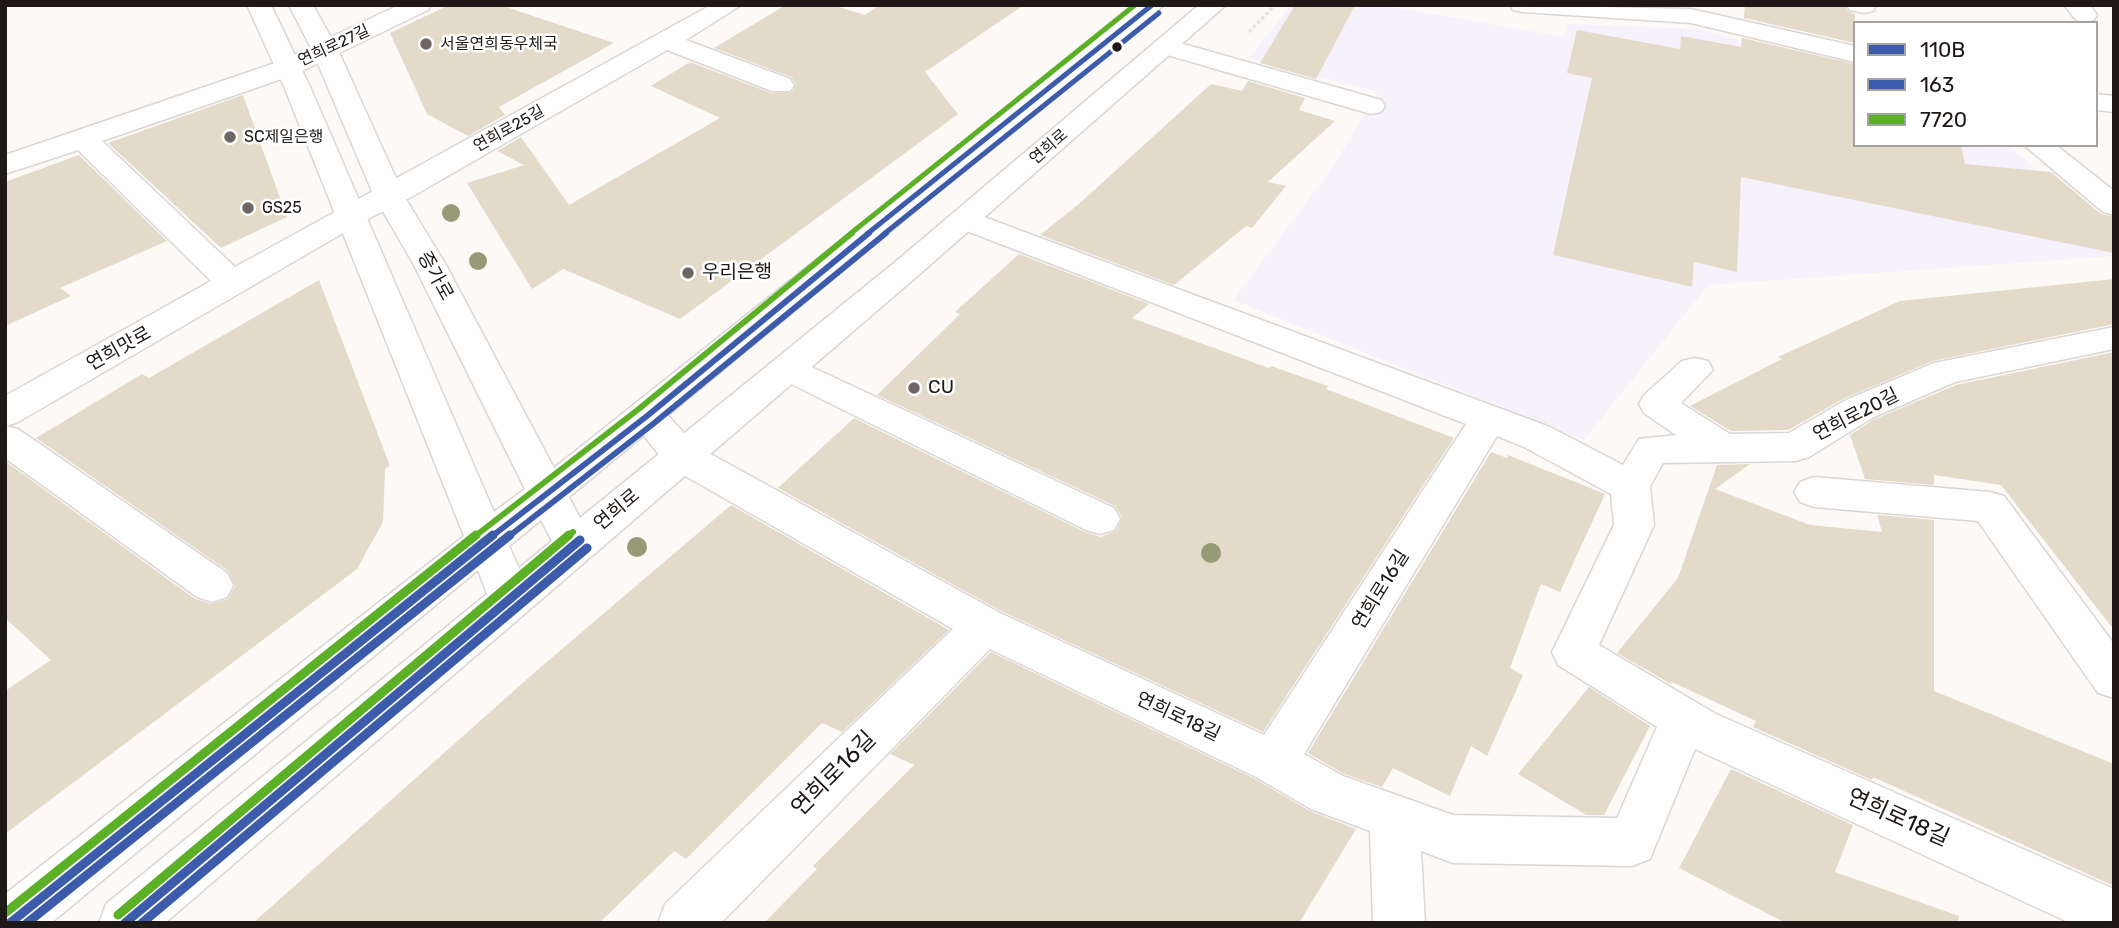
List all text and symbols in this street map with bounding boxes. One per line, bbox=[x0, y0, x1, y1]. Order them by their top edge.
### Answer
street label: 연희로27길 bbox=[295, 21, 373, 71]
legend bbox=[1853, 21, 2098, 147]
place label: 서울연희동우체국 bbox=[440, 34, 558, 54]
marker: 서울연희동우체국 bbox=[418, 36, 434, 52]
text: 110B bbox=[1920, 37, 1965, 62]
unlabelled marker bbox=[1110, 40, 1124, 54]
text: 163 bbox=[1920, 72, 1954, 97]
street label: 연희로25길 bbox=[470, 102, 548, 156]
text: 7720 bbox=[1920, 107, 1967, 132]
street label: 연희로 bbox=[1026, 125, 1072, 169]
place label: SC제일은행 bbox=[244, 127, 323, 147]
marker: SC제일은행 bbox=[222, 129, 238, 145]
place label: GS25 bbox=[262, 198, 302, 218]
marker: GS25 bbox=[240, 200, 256, 216]
street label: 증가로 bbox=[412, 248, 458, 304]
place label: 우리은행 bbox=[702, 262, 772, 284]
marker: 우리은행 bbox=[680, 265, 696, 281]
street label: 연희맛로 bbox=[83, 322, 155, 376]
place label: CU bbox=[928, 377, 954, 399]
marker: CU bbox=[906, 380, 922, 396]
street label: 연희로20길 bbox=[1809, 384, 1903, 446]
street label: 연희로 bbox=[590, 484, 644, 536]
street label: 연희로16길 bbox=[1348, 546, 1414, 634]
street label: 연희로18길 bbox=[1132, 688, 1224, 746]
street label: 연희로16길 bbox=[786, 726, 882, 822]
street label: 연희로18길 bbox=[1843, 783, 1953, 853]

